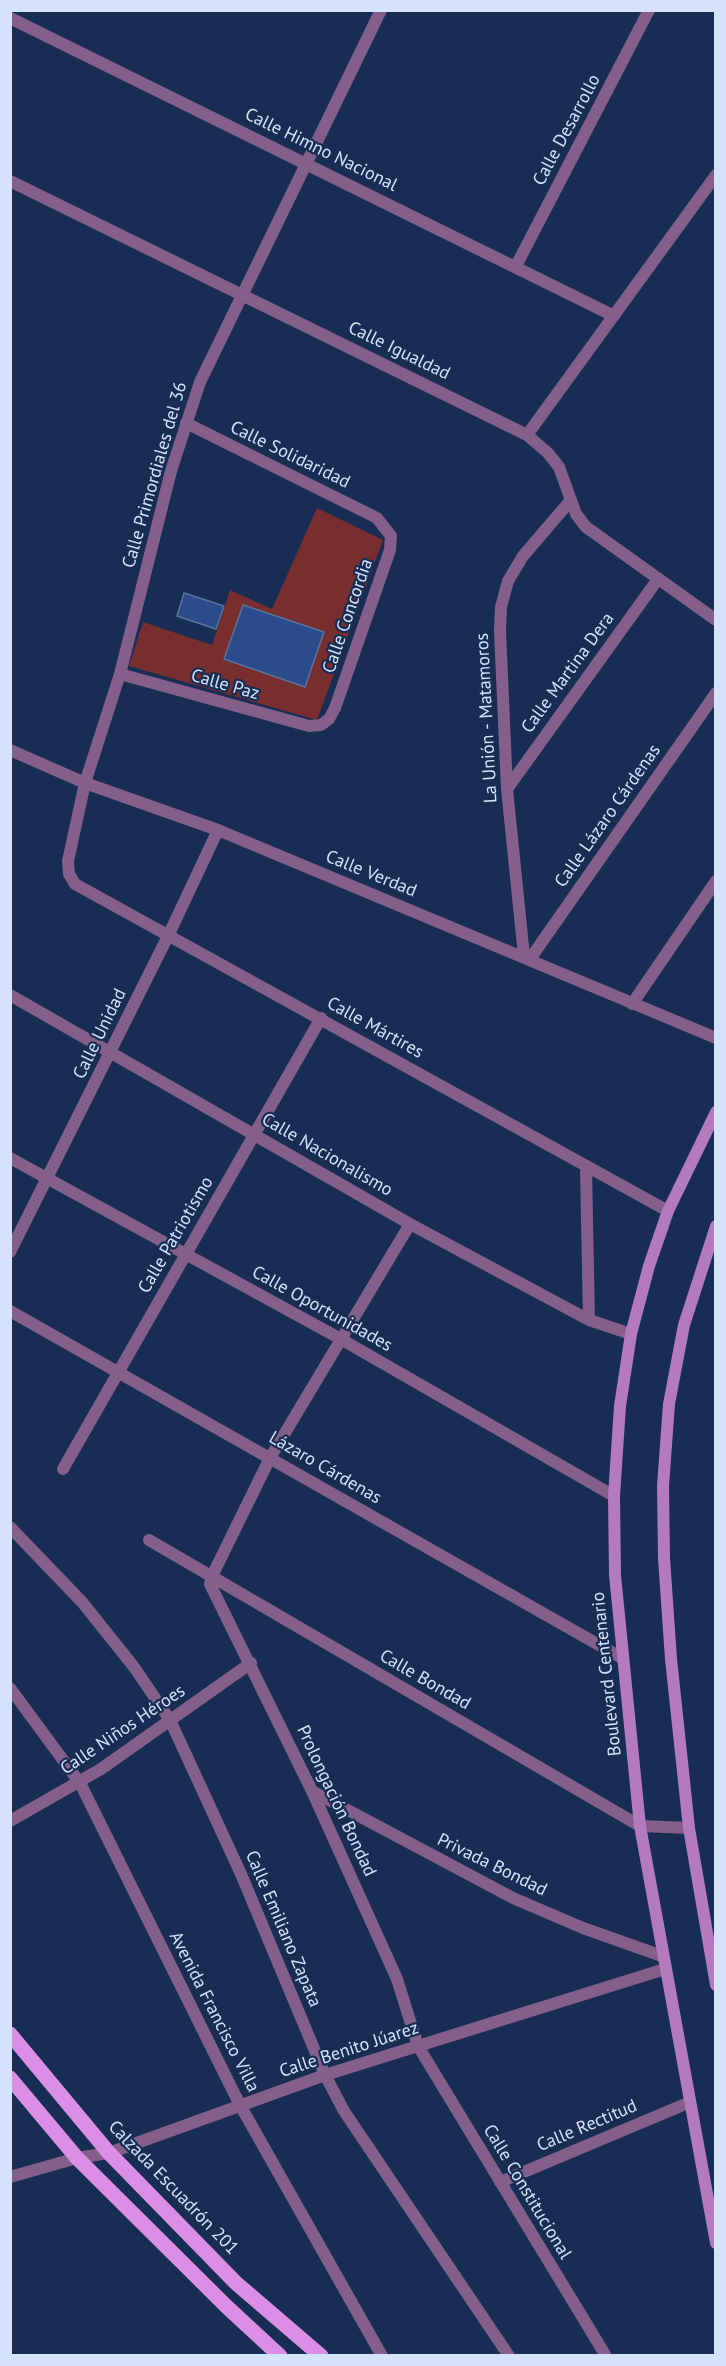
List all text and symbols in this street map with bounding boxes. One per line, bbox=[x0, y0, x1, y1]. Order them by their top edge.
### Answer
street label: Calle Desarrollo bbox=[529, 71, 605, 189]
street label: Calle Himno Nacional bbox=[241, 104, 401, 196]
street label: Calle Igualdad bbox=[345, 317, 453, 385]
street label: Calle Primordiales del 36 bbox=[118, 379, 192, 571]
street label: Calle Solidaridad bbox=[227, 417, 353, 493]
street label: Calle Concordia bbox=[318, 556, 378, 676]
street label: Calle Martina Dera bbox=[517, 609, 619, 737]
street label: La Unión - Matamoros bbox=[472, 632, 502, 804]
street label: Calle Paz bbox=[188, 665, 262, 705]
street label: Calle Lázaro Cárdenas bbox=[550, 740, 666, 892]
street label: Calle Verdad bbox=[322, 846, 420, 902]
street label: Calle Unidad bbox=[69, 985, 131, 1083]
street label: Calle Mártires bbox=[323, 993, 427, 1063]
street label: Calle Nacionalismo bbox=[258, 1109, 396, 1201]
street label: Calle Patriotismo bbox=[134, 1173, 218, 1297]
street label: Calle Oportunidades bbox=[248, 1261, 396, 1357]
street label: Lázaro Cárdenas bbox=[265, 1427, 385, 1509]
street label: Boulevard Centenario bbox=[588, 1591, 626, 1757]
street label: Calle Bondad bbox=[376, 1645, 474, 1715]
street label: Calle Niños Héroes bbox=[56, 1680, 190, 1780]
street label: Prolongación Bondad bbox=[292, 1722, 380, 1880]
street label: Privada Bondad bbox=[433, 1829, 551, 1901]
street label: Calle Emiliano Zapata bbox=[240, 1848, 326, 2010]
street label: Avenida Francisco Villa bbox=[164, 1928, 264, 2096]
street label: Calle Benito Júarez bbox=[277, 2017, 421, 2083]
street label: Calle Rectitud bbox=[534, 2095, 640, 2157]
street label: Calzada Escuadrón 201 bbox=[103, 2116, 243, 2260]
street label: Calle Constitucional bbox=[478, 2121, 576, 2263]

